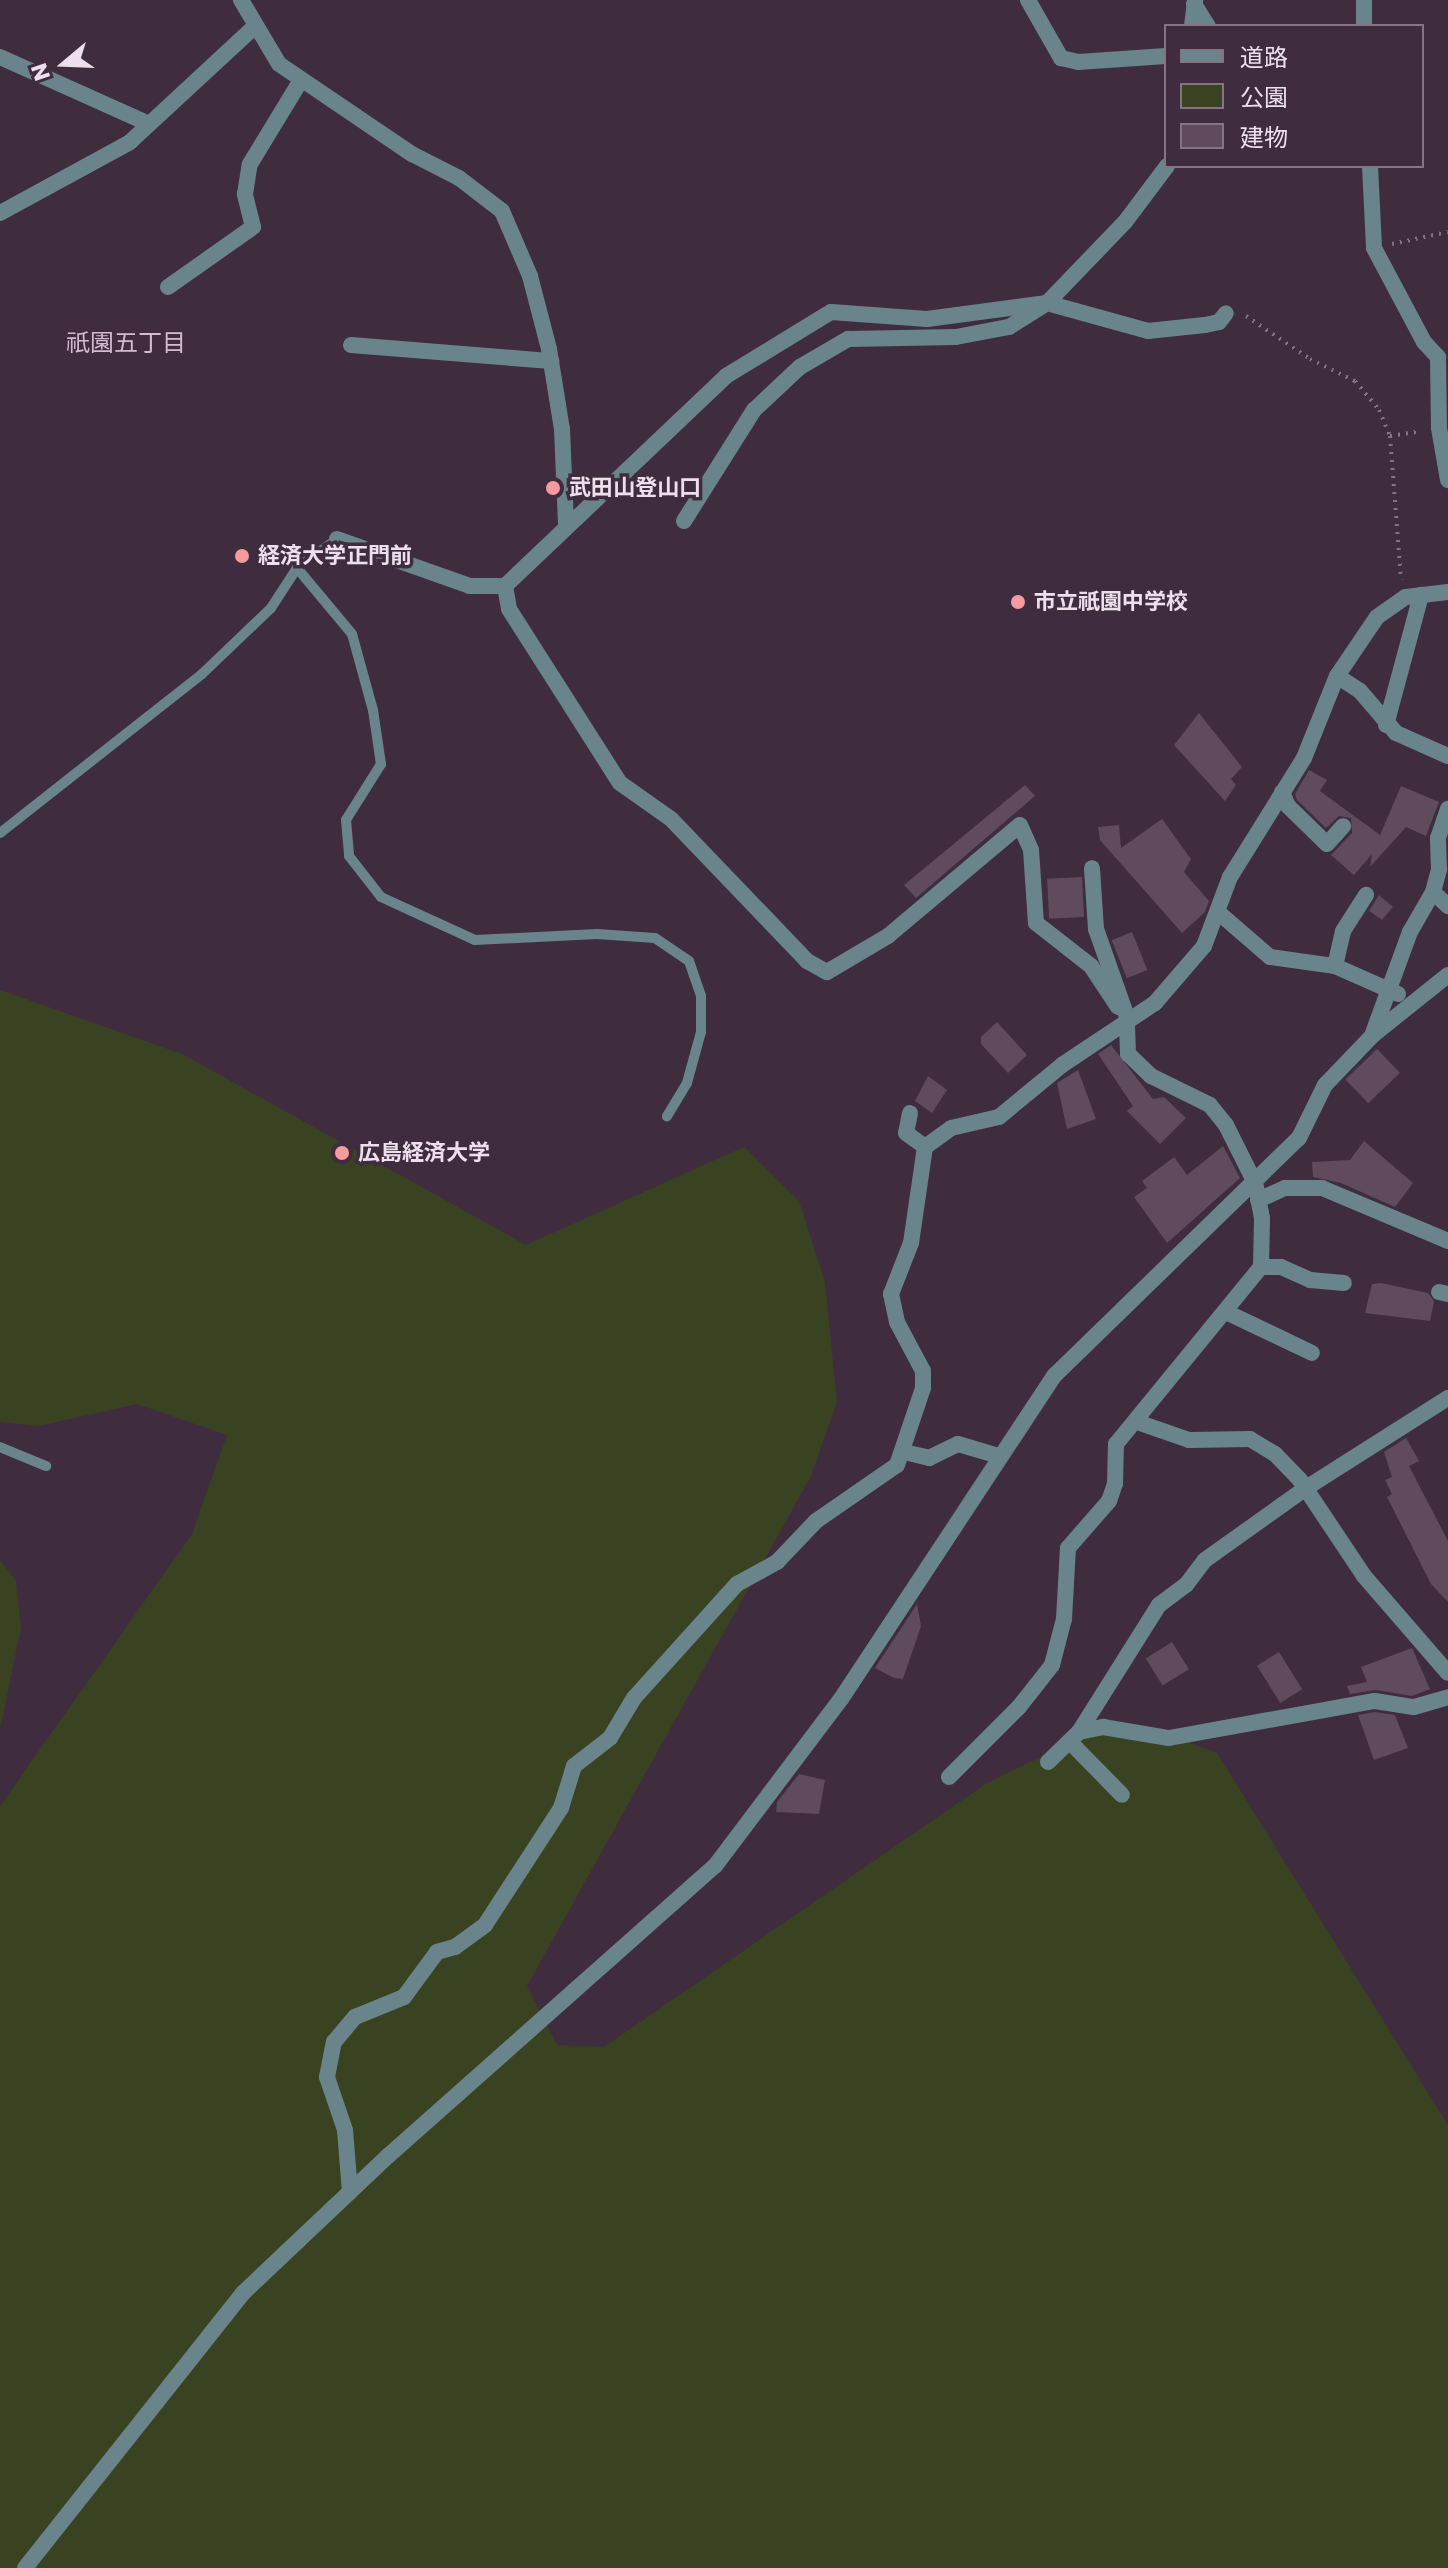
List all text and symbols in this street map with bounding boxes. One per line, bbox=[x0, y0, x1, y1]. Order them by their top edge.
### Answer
north arrow bbox=[24, 24, 104, 104]
legend bbox=[1164, 24, 1424, 168]
text: 道路 bbox=[1240, 41, 1288, 74]
text: N bbox=[23, 59, 58, 85]
text: 公園 bbox=[1240, 81, 1288, 114]
text: 建物 bbox=[1240, 121, 1288, 154]
district label: 祇園五丁目 bbox=[66, 329, 186, 357]
place label: 武田山登山口 bbox=[569, 475, 701, 501]
marker: 武田山登山口 bbox=[544, 479, 562, 497]
place label: 経済大学正門前 bbox=[258, 543, 412, 569]
marker: 経済大学正門前 bbox=[233, 547, 251, 565]
place label: 市立祇園中学校 bbox=[1034, 589, 1188, 615]
marker: 市立祇園中学校 bbox=[1009, 593, 1027, 611]
place label: 広島経済大学 bbox=[358, 1140, 490, 1166]
marker: 広島経済大学 bbox=[333, 1144, 351, 1162]

